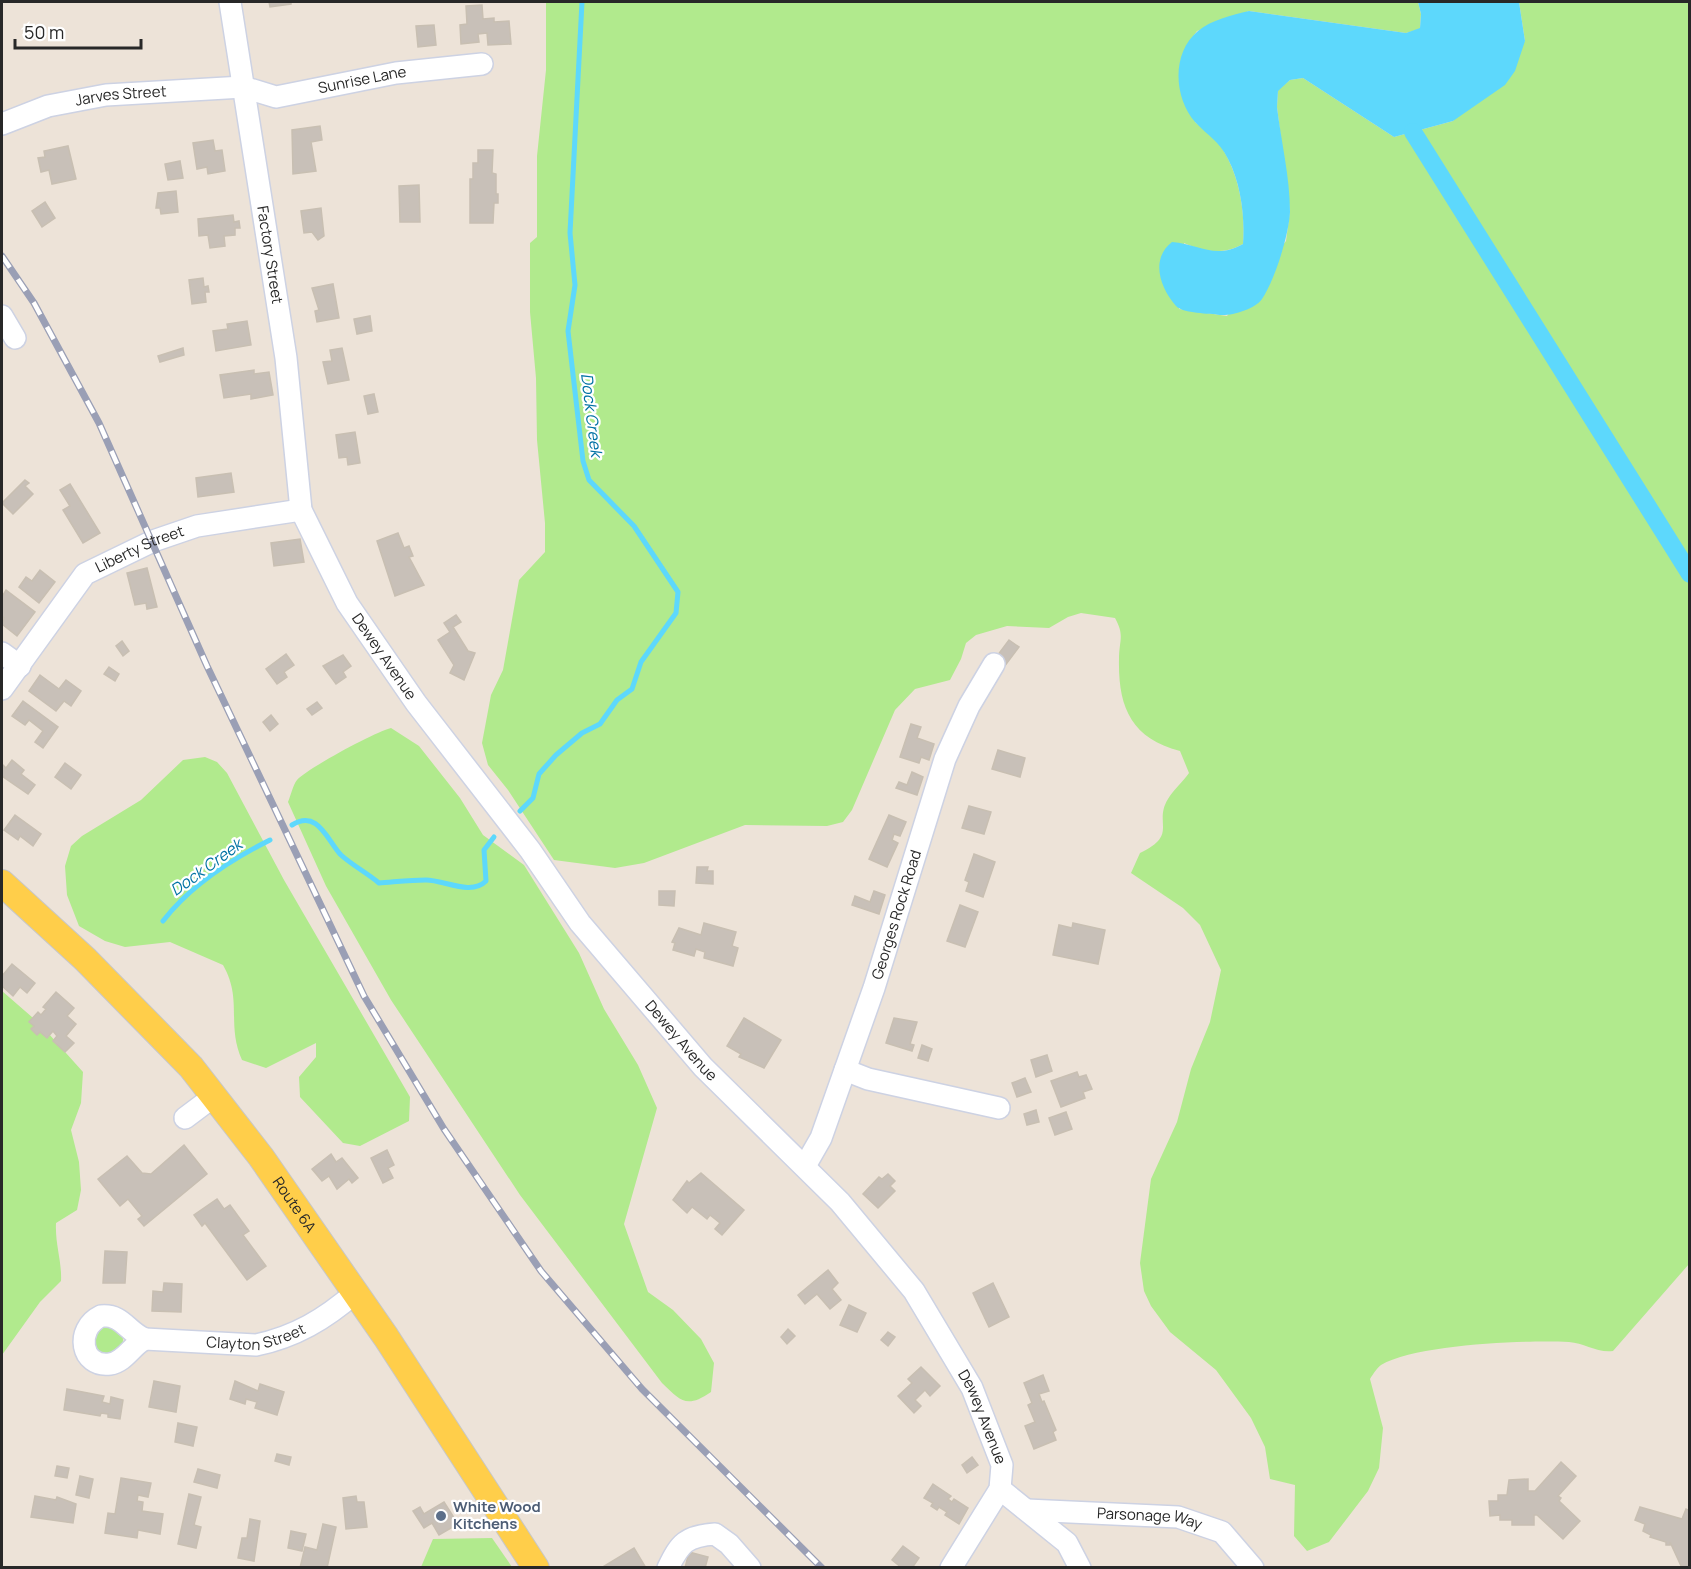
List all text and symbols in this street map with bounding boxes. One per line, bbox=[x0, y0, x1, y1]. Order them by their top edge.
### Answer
scale bar bbox=[15, 12, 141, 50]
text: 50 m bbox=[24, 20, 64, 44]
street label: Sunrise Lane bbox=[316, 61, 407, 98]
street label: Jarves Street bbox=[73, 80, 167, 111]
street label: Factory Street bbox=[252, 204, 288, 305]
water label: Dock Creek bbox=[576, 372, 608, 460]
street label: Liberty Street bbox=[92, 520, 187, 577]
street label: Dewey Avenue bbox=[347, 609, 422, 704]
water label: Dock Creek bbox=[166, 832, 248, 901]
street label: Georges Rock Road bbox=[866, 847, 926, 982]
street label: Dewey Avenue bbox=[640, 996, 722, 1086]
street label: Route 6A bbox=[268, 1172, 322, 1237]
street label: Clayton Street bbox=[206, 1318, 309, 1355]
street label: Dewey Avenue bbox=[953, 1365, 1012, 1467]
place label: White Wood Kitchens bbox=[453, 1496, 541, 1534]
street label: Parsonage Way bbox=[1096, 1502, 1205, 1535]
marker: White Wood Kitchens bbox=[434, 1509, 448, 1523]

